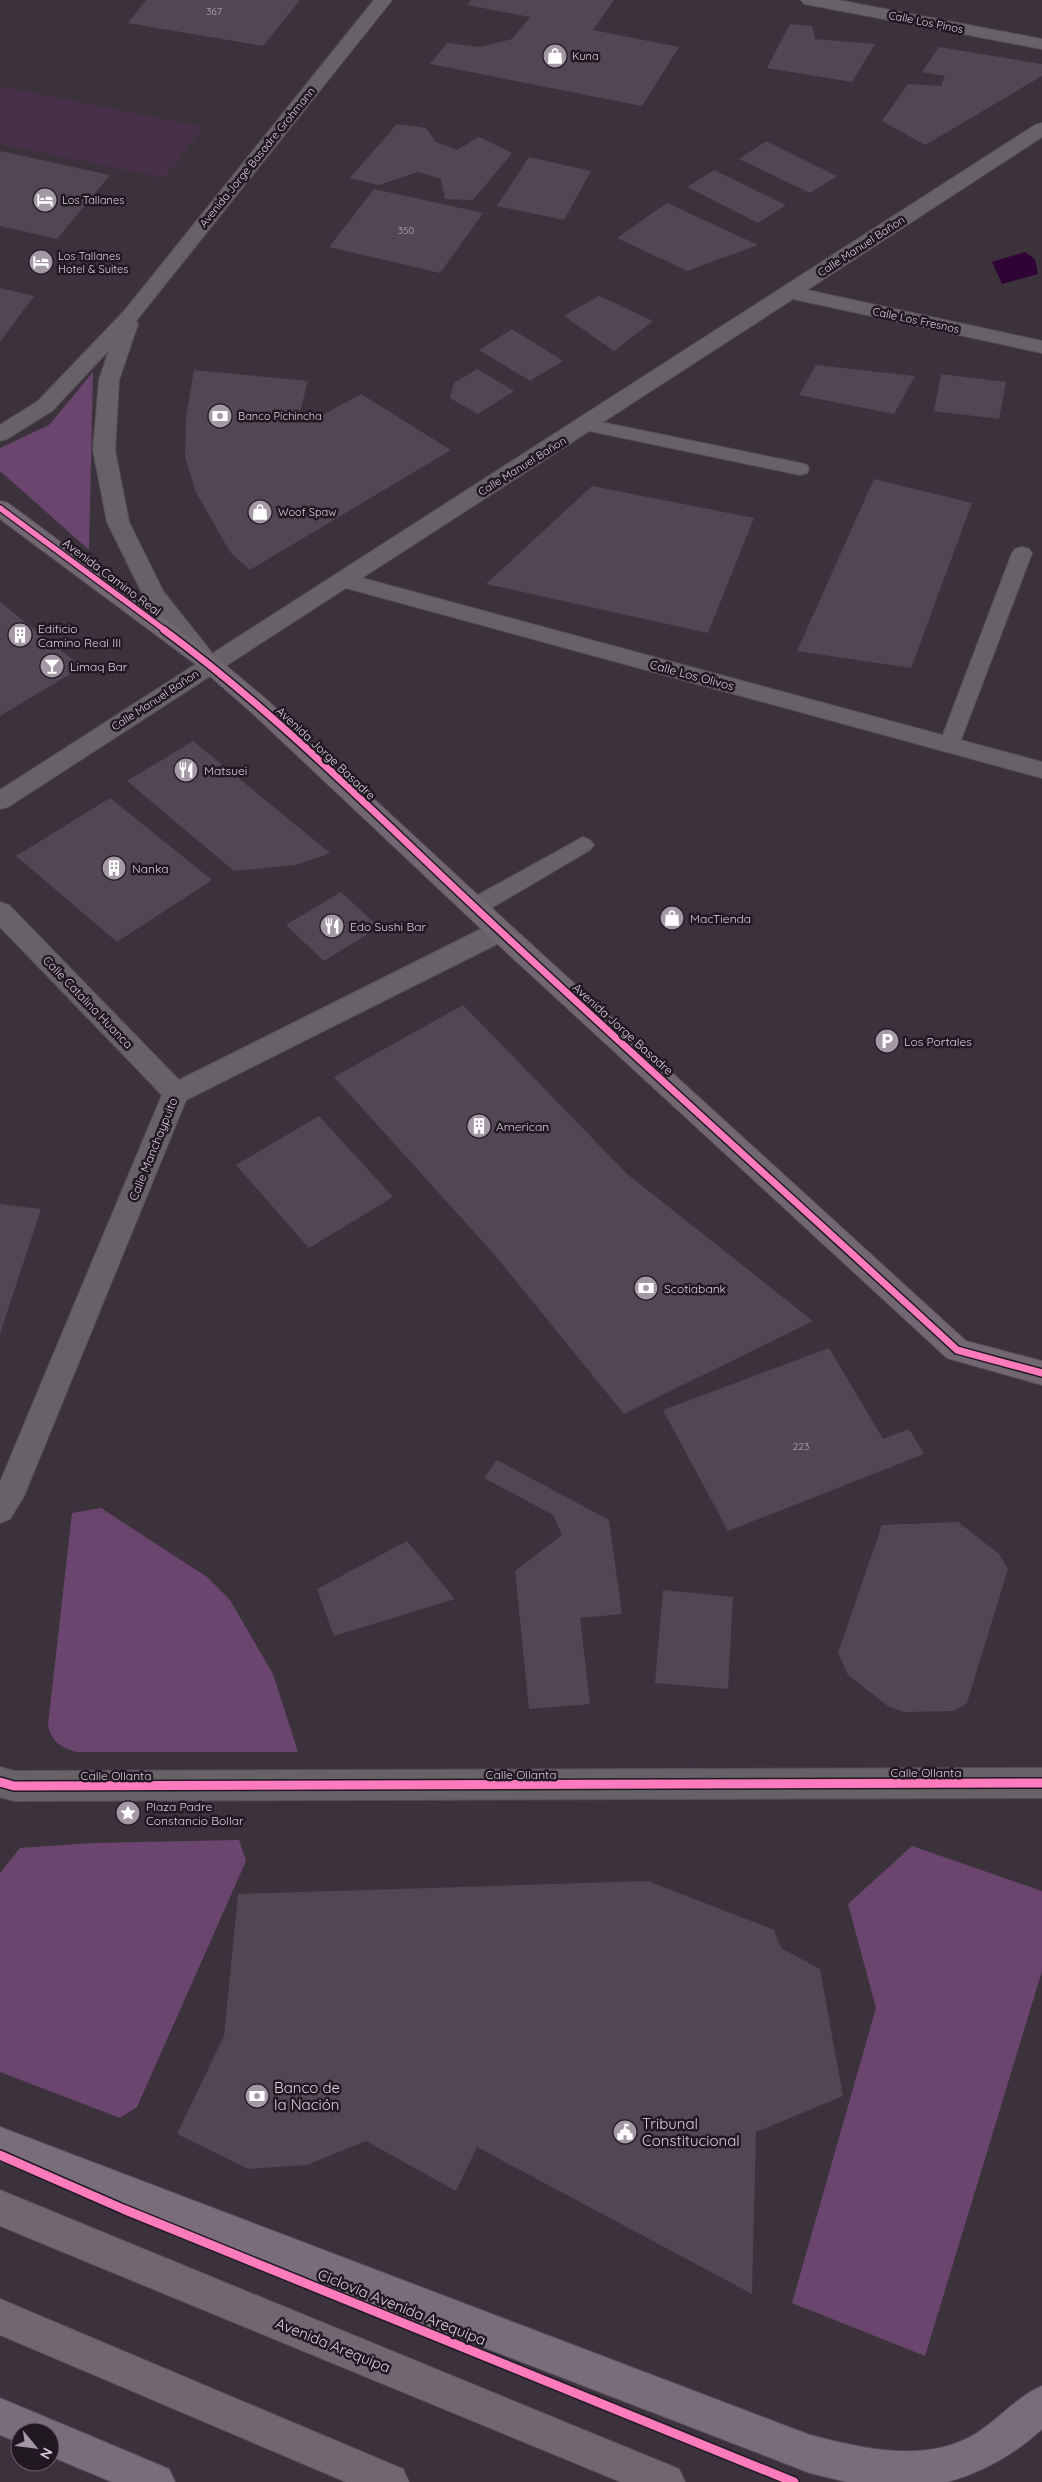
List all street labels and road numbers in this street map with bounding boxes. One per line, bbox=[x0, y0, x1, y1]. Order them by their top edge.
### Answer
street label: Calle Los Pinos bbox=[887, 8, 965, 36]
street label: Avenida Jorge Basadre Grohmann bbox=[196, 84, 318, 230]
street label: Calle Manuel Bañon bbox=[815, 213, 907, 279]
street label: Calle Los Fresnos bbox=[871, 304, 961, 336]
street label: Calle Manuel Bañon bbox=[475, 433, 569, 499]
street label: Avenida Camino Real bbox=[60, 535, 164, 619]
street label: Calle Los Olivos bbox=[648, 657, 736, 694]
street label: Calle Manuel Bañon bbox=[109, 667, 201, 733]
street label: Avenida Jorge Basadre bbox=[273, 703, 379, 803]
street label: Calle Catalina Huanca bbox=[40, 953, 136, 1051]
street label: Avenida Jorge Basadre bbox=[570, 980, 677, 1078]
street label: Calle Manchaypuito bbox=[125, 1095, 181, 1203]
street label: Calle Ollanta bbox=[891, 1765, 961, 1780]
street label: Calle Ollanta bbox=[486, 1767, 556, 1782]
street label: Calle Ollanta bbox=[81, 1768, 151, 1783]
street label: Ciclovía Avenida Arequipa bbox=[315, 2265, 489, 2349]
street label: Avenida Arequipa bbox=[273, 2314, 393, 2376]

